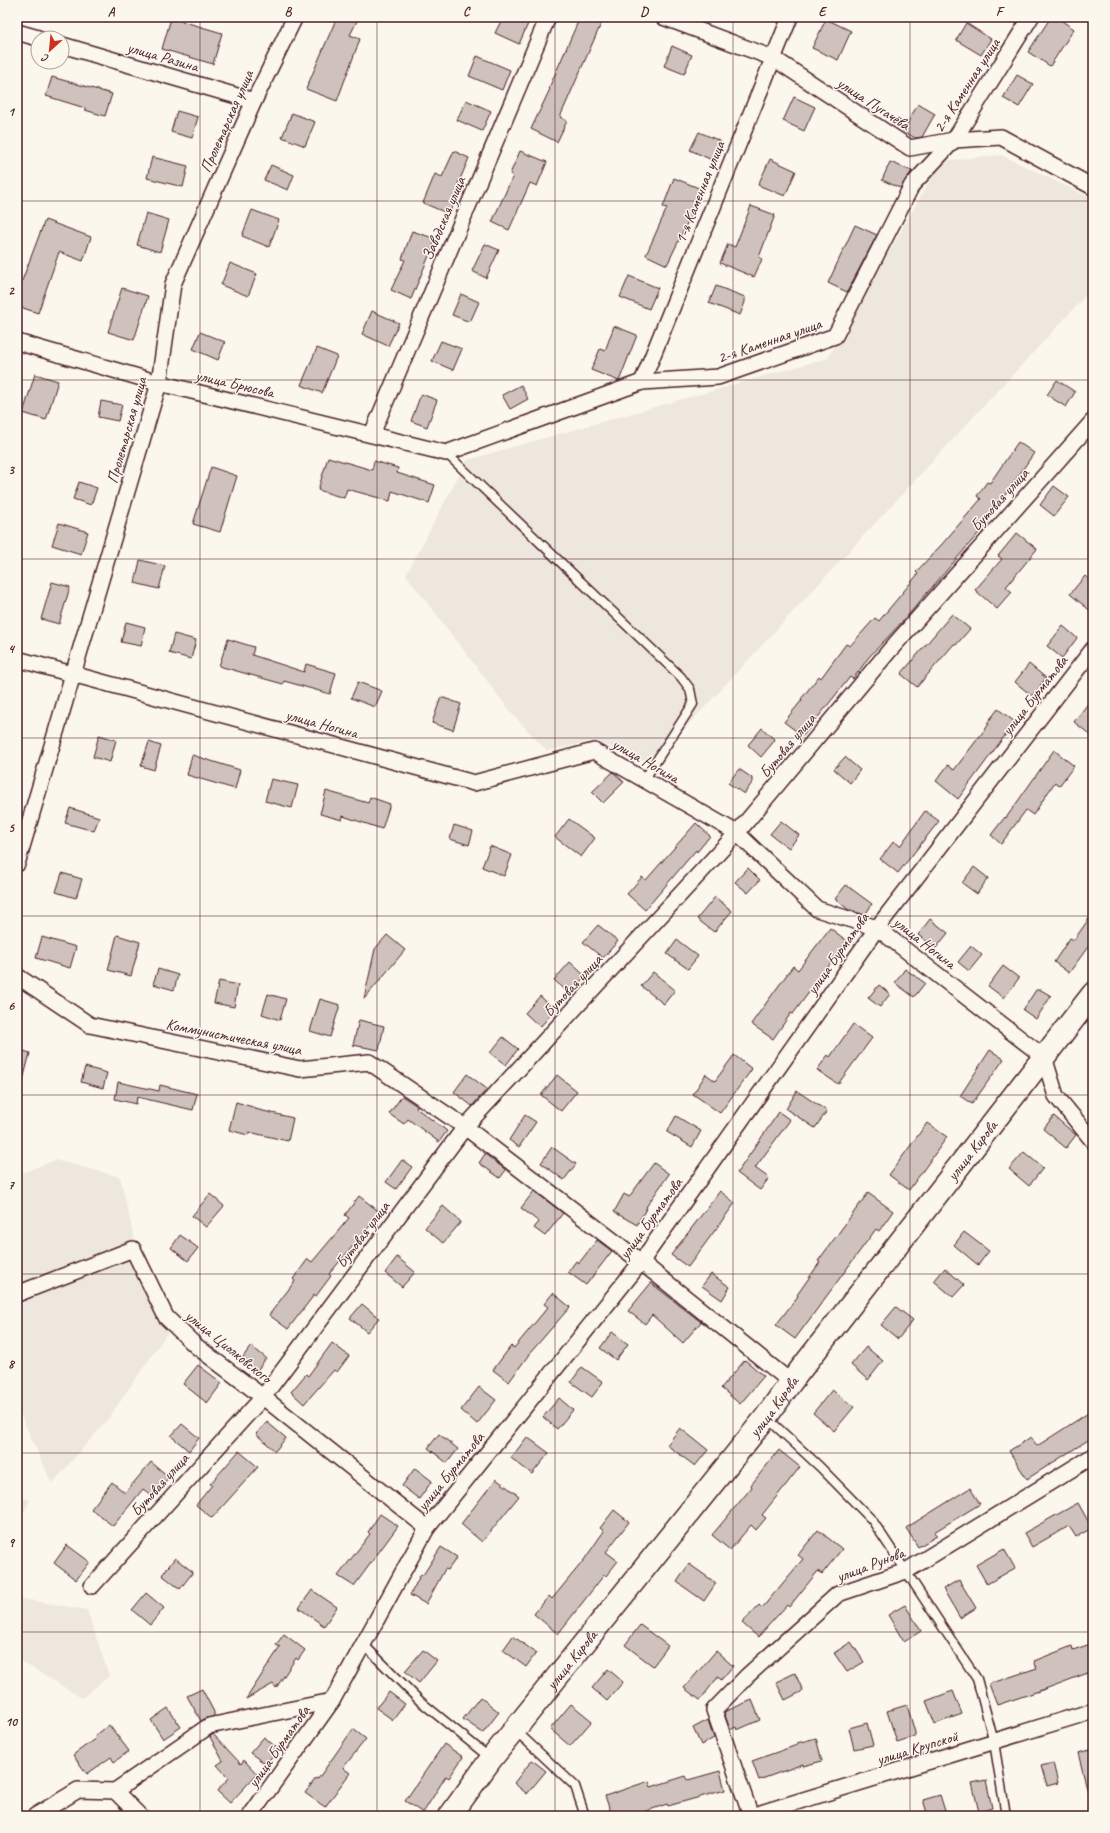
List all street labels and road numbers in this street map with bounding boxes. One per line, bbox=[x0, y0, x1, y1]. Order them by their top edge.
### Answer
street label: 2-я Каменная улица bbox=[929, 33, 1006, 136]
street label: улица Разина bbox=[124, 37, 202, 77]
street label: Пролетарская улица bbox=[196, 66, 259, 175]
street label: улица Пугачёва bbox=[833, 72, 914, 135]
street label: 1-я Каменная улица bbox=[670, 137, 730, 246]
street label: Заводская улица bbox=[417, 173, 471, 263]
street label: 2-я Каменная улица bbox=[715, 313, 825, 368]
street label: улица Брюсова bbox=[193, 365, 277, 403]
street label: Пролетарская улица bbox=[102, 373, 152, 486]
street label: Бутовая улица bbox=[966, 463, 1034, 535]
street label: улица Бурматова bbox=[997, 651, 1073, 740]
street label: улица Ногина bbox=[283, 705, 361, 744]
street label: Бутовая улица bbox=[755, 709, 821, 782]
street label: улица Ногина bbox=[608, 733, 684, 789]
street label: улица Бурматова bbox=[802, 908, 874, 999]
street label: улица Ногина bbox=[888, 912, 961, 974]
street label: Бутовая улица bbox=[539, 950, 607, 1021]
street label: Коммунистическая улица bbox=[164, 1014, 304, 1060]
street label: улица Кирова bbox=[942, 1115, 1003, 1185]
street label: улица Бурматова bbox=[614, 1173, 688, 1264]
street label: Бутовая улица bbox=[331, 1197, 395, 1272]
street label: улица Циолковского bbox=[180, 1305, 277, 1389]
street label: улица Кирова bbox=[744, 1371, 804, 1442]
street label: улица Бурматова bbox=[412, 1427, 489, 1516]
street label: Бутовая улица bbox=[126, 1448, 194, 1520]
street label: улица Рунова bbox=[833, 1542, 909, 1587]
street label: улица Кирова bbox=[541, 1625, 603, 1695]
street label: улица Бурматова bbox=[243, 1701, 315, 1792]
street label: улица Крупской bbox=[873, 1726, 962, 1770]

